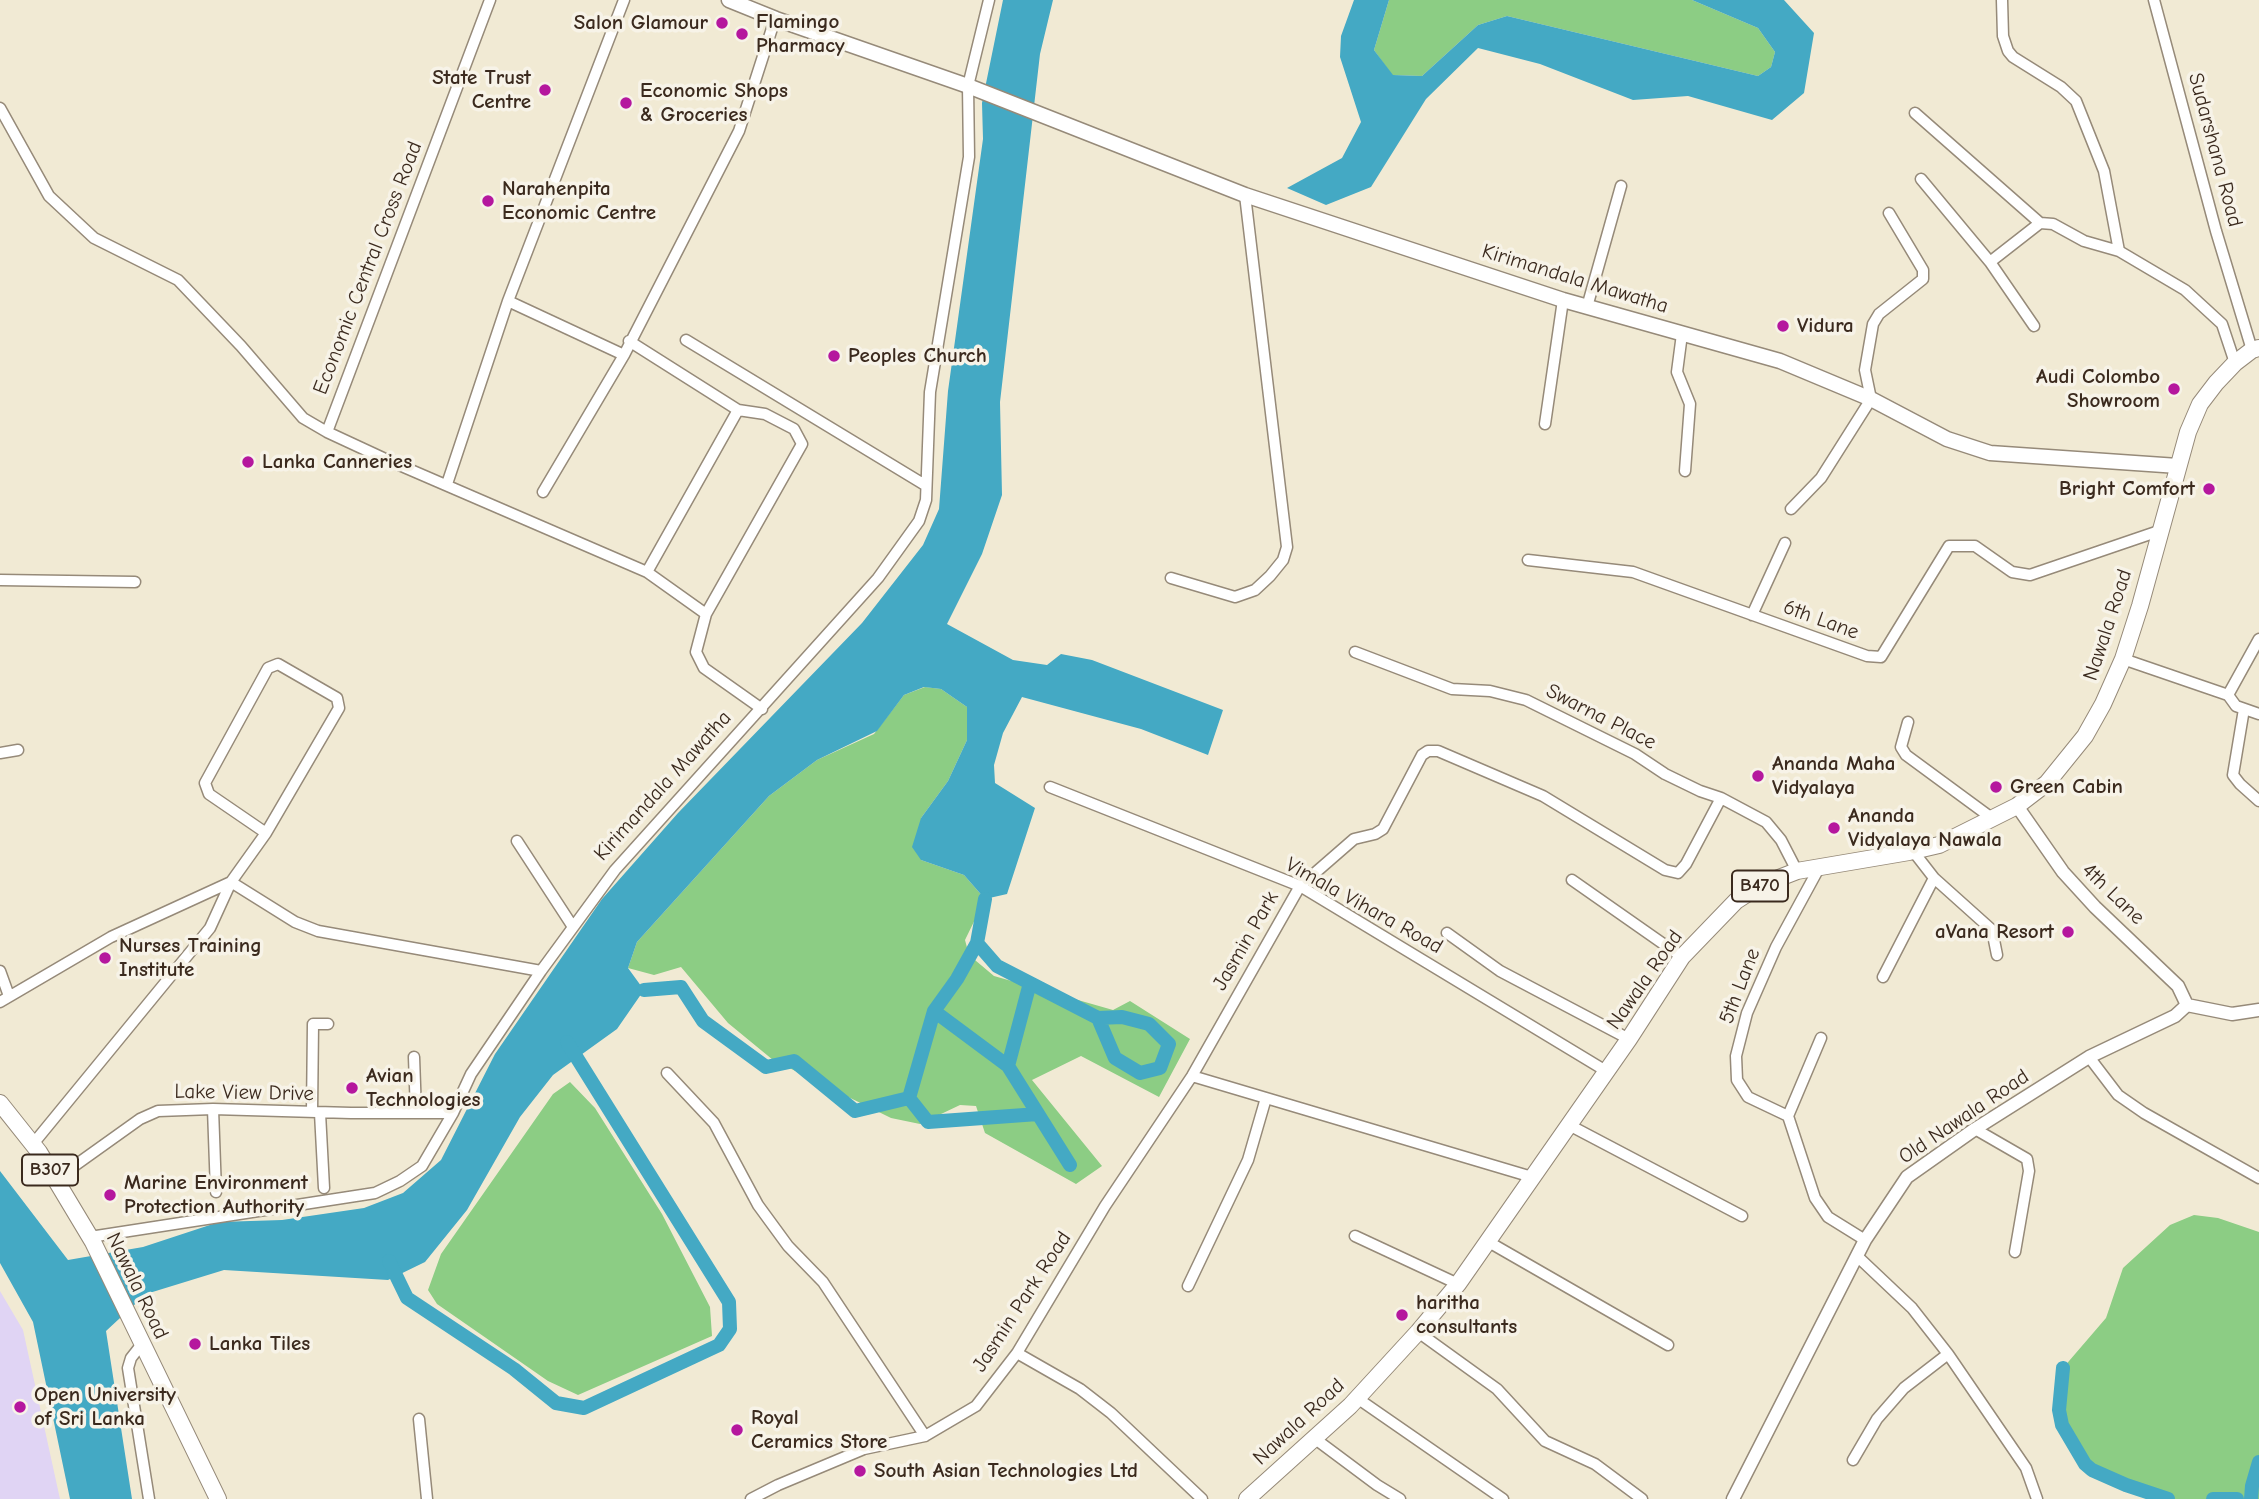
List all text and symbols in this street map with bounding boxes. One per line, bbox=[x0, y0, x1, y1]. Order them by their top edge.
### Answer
place label: Flamingo Pharmacy bbox=[756, 9, 845, 59]
place label: Salon Glamour bbox=[574, 10, 708, 36]
marker: Salon Glamour bbox=[714, 15, 730, 31]
marker: Flamingo Pharmacy bbox=[734, 26, 750, 42]
place label: State Trust Centre bbox=[432, 65, 531, 115]
street label: Sudarshana Road bbox=[2182, 70, 2248, 230]
place label: Economic Shops & Groceries bbox=[640, 78, 788, 128]
marker: State Trust Centre bbox=[537, 82, 553, 98]
marker: Economic Shops & Groceries bbox=[618, 95, 634, 111]
street label: Economic Central Cross Road bbox=[308, 138, 428, 398]
place label: Narahenpita Economic Centre bbox=[502, 176, 656, 226]
marker: Narahenpita Economic Centre bbox=[480, 193, 496, 209]
street label: Kirimandala Mawatha bbox=[1479, 239, 1671, 319]
place label: Vidura bbox=[1797, 313, 1854, 339]
marker: Vidura bbox=[1775, 318, 1791, 334]
place label: Peoples Church bbox=[848, 343, 987, 369]
marker: Peoples Church bbox=[826, 348, 842, 364]
place label: Audi Colombo Showroom bbox=[2036, 364, 2160, 414]
marker: Audi Colombo Showroom bbox=[2166, 381, 2182, 397]
place label: Lanka Canneries bbox=[262, 449, 412, 475]
marker: Lanka Canneries bbox=[240, 454, 256, 470]
place label: Bright Comfort bbox=[2059, 476, 2195, 502]
marker: Bright Comfort bbox=[2201, 481, 2217, 497]
street label: Nawala Road bbox=[2078, 566, 2138, 684]
street label: 6th Lane bbox=[1780, 595, 1862, 645]
street label: Swarna Place bbox=[1542, 678, 1660, 756]
street label: Kirimandala Mawatha bbox=[589, 706, 737, 866]
place label: Ananda Maha Vidyalaya bbox=[1772, 751, 1896, 801]
marker: Ananda Maha Vidyalaya bbox=[1750, 768, 1766, 784]
place label: Green Cabin bbox=[2010, 774, 2123, 800]
marker: Green Cabin bbox=[1988, 779, 2004, 795]
place label: Ananda Vidyalaya Nawala bbox=[1848, 803, 2002, 853]
marker: Ananda Vidyalaya Nawala bbox=[1826, 820, 1842, 836]
street label: Vimala Vihara Road bbox=[1281, 852, 1447, 960]
street label: 4th Lane bbox=[2076, 858, 2150, 930]
road number: B470 bbox=[1732, 870, 1788, 902]
street label: Jasmin Park bbox=[1208, 887, 1284, 995]
place label: aVana Resort bbox=[1935, 919, 2054, 945]
marker: aVana Resort bbox=[2060, 924, 2076, 940]
street label: Nawala Road bbox=[1602, 925, 1688, 1035]
place label: Nurses Training Institute bbox=[119, 933, 262, 983]
street label: 5th Lane bbox=[1714, 945, 1766, 1027]
marker: Nurses Training Institute bbox=[97, 950, 113, 966]
place label: Avian Technologies bbox=[366, 1063, 481, 1113]
street label: Old Nawala Road bbox=[1894, 1064, 2034, 1170]
street label: Lake View Drive bbox=[174, 1079, 314, 1107]
marker: Avian Technologies bbox=[344, 1080, 360, 1096]
road number: B307 bbox=[22, 1154, 78, 1186]
place label: Marine Environment Protection Authority bbox=[124, 1170, 308, 1220]
marker: Marine Environment Protection Authority bbox=[102, 1187, 118, 1203]
street label: Jasmin Park Road bbox=[967, 1227, 1077, 1377]
street label: Nawala Road bbox=[100, 1229, 174, 1343]
place label: haritha consultants bbox=[1416, 1290, 1517, 1340]
marker: haritha consultants bbox=[1394, 1307, 1410, 1323]
place label: Lanka Tiles bbox=[209, 1331, 310, 1357]
marker: Lanka Tiles bbox=[187, 1336, 203, 1352]
street label: Nawala Road bbox=[1248, 1373, 1350, 1471]
place label: Open University of Sri Lanka bbox=[34, 1382, 176, 1432]
marker: Open University of Sri Lanka bbox=[12, 1399, 28, 1415]
place label: Royal Ceramics Store bbox=[751, 1405, 887, 1455]
marker: Royal Ceramics Store bbox=[729, 1422, 745, 1438]
place label: South Asian Technologies Ltd bbox=[874, 1458, 1138, 1484]
marker: South Asian Technologies Ltd bbox=[852, 1463, 868, 1479]

